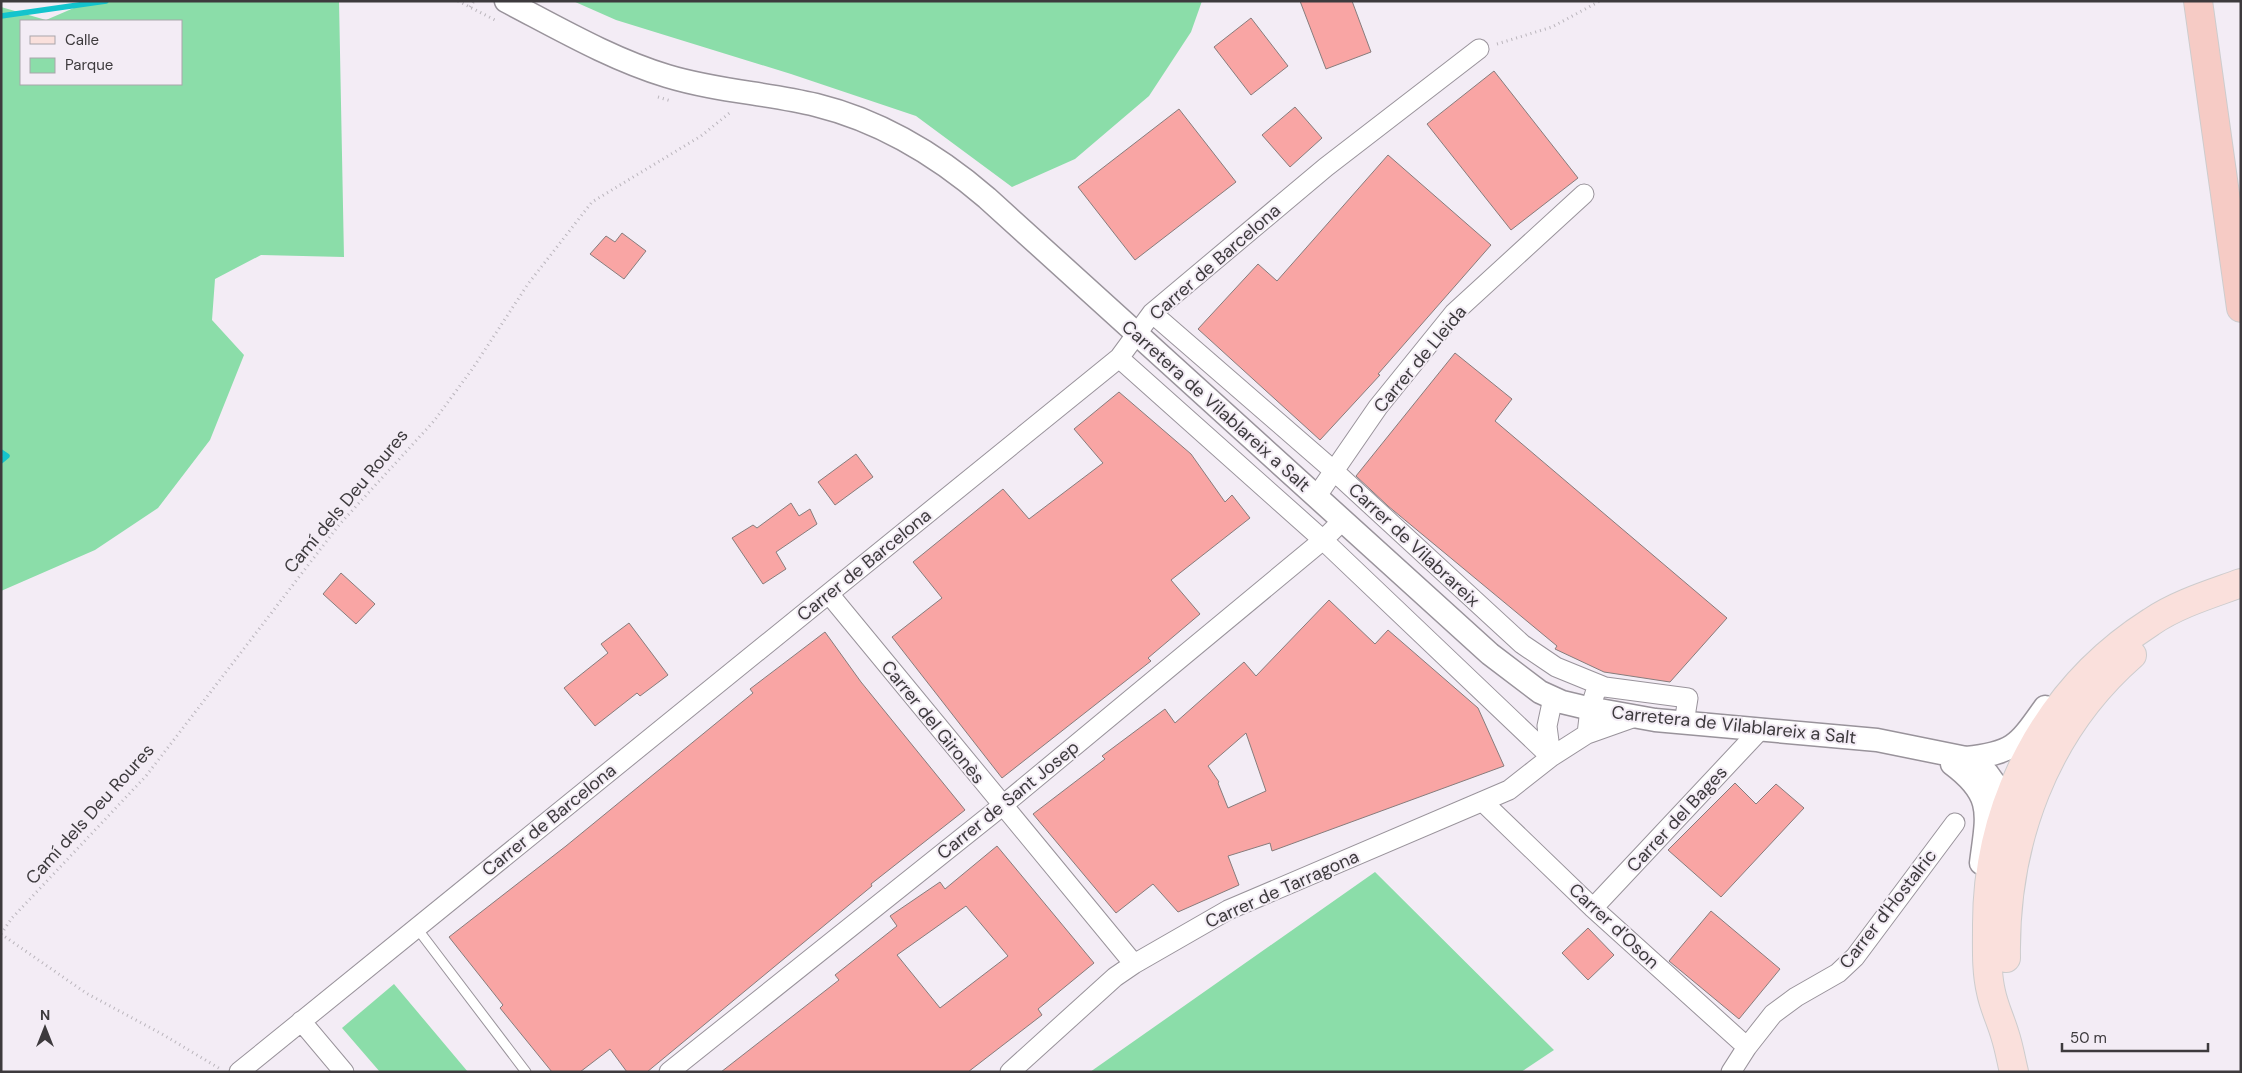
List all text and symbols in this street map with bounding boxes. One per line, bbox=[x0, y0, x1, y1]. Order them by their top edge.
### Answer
legend bbox=[20, 20, 182, 85]
text: Calle bbox=[65, 30, 99, 50]
text: Parque bbox=[65, 55, 113, 75]
street label: Carrer de Barcelona bbox=[1145, 199, 1285, 325]
street label: Carrer de Lleida bbox=[1368, 300, 1472, 418]
street label: Carretera de Vilablareix a Salt bbox=[1117, 315, 1315, 497]
street label: Camí dels Deu Roures bbox=[279, 424, 413, 578]
street label: Carrer de Vilabrareix bbox=[1343, 478, 1485, 612]
street label: Carrer de Barcelona bbox=[792, 503, 936, 627]
street label: Carrer del Gironès bbox=[876, 655, 990, 789]
street label: Carretera de Vilablareix a Salt bbox=[1610, 700, 1858, 750]
street label: Carrer de Sant Josep bbox=[932, 735, 1084, 865]
street label: Camí dels Deu Roures bbox=[20, 739, 160, 889]
street label: Carrer de Barcelona bbox=[477, 758, 621, 882]
street label: Carrer del Bages bbox=[1621, 761, 1733, 877]
street label: Carrer de Tarragona bbox=[1201, 844, 1363, 934]
street label: Carrer d'Hostalric bbox=[1834, 844, 1942, 974]
street label: Carrer d'Oson bbox=[1564, 878, 1664, 974]
north arrow bbox=[20, 1003, 70, 1053]
text: N bbox=[40, 1006, 50, 1024]
scale bar bbox=[2062, 1020, 2208, 1052]
text: 50 m bbox=[2070, 1028, 2107, 1048]

